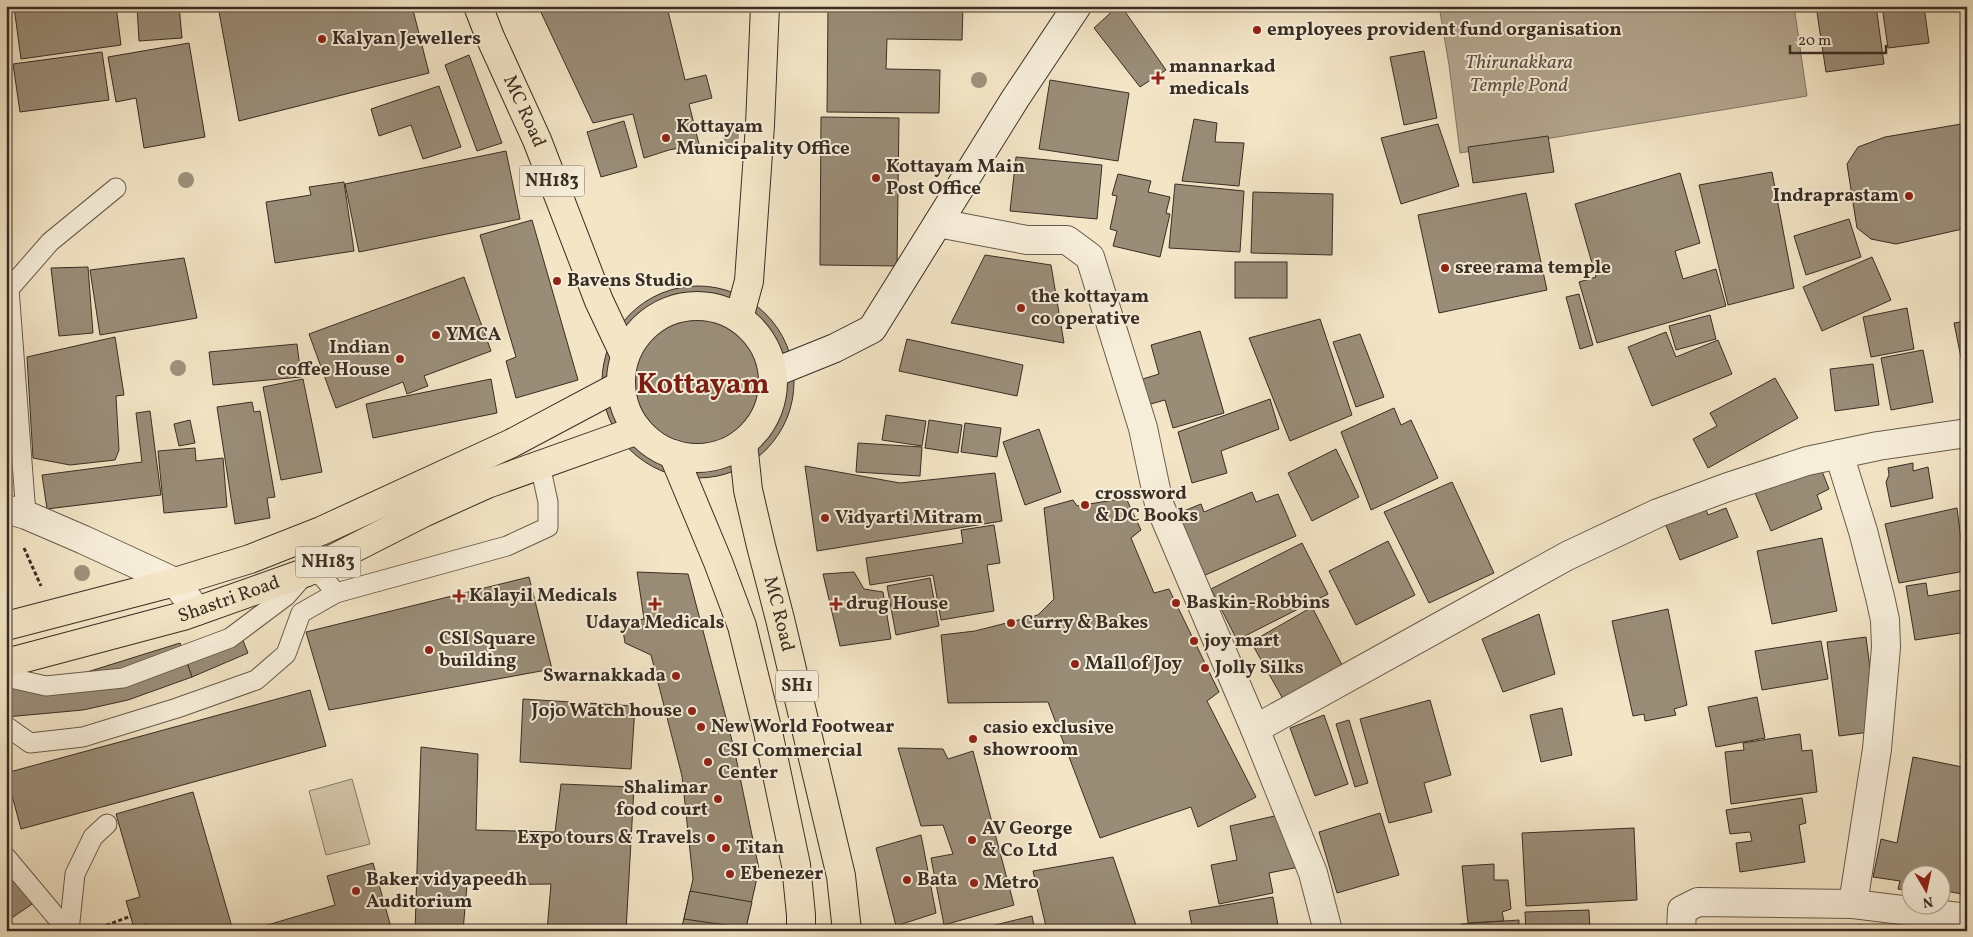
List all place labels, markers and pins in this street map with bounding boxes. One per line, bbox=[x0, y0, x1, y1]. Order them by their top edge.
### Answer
place label: employees provident fund organisation bbox=[1267, 17, 1622, 43]
marker: employees provident fund organisation bbox=[1251, 24, 1263, 36]
place label: Kalyan Jewellers bbox=[332, 26, 481, 52]
marker: Kalyan Jewellers bbox=[316, 33, 328, 45]
place label: mannarkad medicals bbox=[1169, 54, 1276, 102]
marker: mannarkad medicals bbox=[1151, 71, 1165, 85]
place label: Kottayam Municipality Office bbox=[676, 114, 850, 162]
marker: Kottayam Municipality Office bbox=[660, 132, 672, 144]
place label: Kottayam Main Post Office bbox=[886, 154, 1025, 202]
marker: Kottayam Main Post Office bbox=[870, 172, 882, 184]
place label: Indraprastam bbox=[1773, 183, 1899, 209]
marker: Indraprastam bbox=[1903, 190, 1915, 202]
place label: sree rama temple bbox=[1455, 255, 1611, 281]
marker: sree rama temple bbox=[1439, 262, 1451, 274]
place label: Bavens Studio bbox=[567, 268, 693, 294]
marker: Bavens Studio bbox=[551, 275, 563, 287]
place label: the kottayam co operative bbox=[1031, 284, 1149, 332]
marker: the kottayam co operative bbox=[1015, 302, 1027, 314]
place label: YMCA bbox=[446, 322, 502, 348]
marker: YMCA bbox=[430, 329, 442, 341]
place label: Indian coffee House bbox=[277, 335, 390, 383]
marker: Indian coffee House bbox=[394, 353, 406, 365]
place label: crossword & DC Books bbox=[1095, 481, 1198, 529]
marker: crossword & DC Books bbox=[1079, 499, 1091, 511]
place label: Vidyarti Mitram bbox=[835, 505, 983, 531]
marker: Vidyarti Mitram bbox=[819, 512, 831, 524]
place label: Kalayil Medicals bbox=[469, 583, 617, 609]
marker: Kalayil Medicals bbox=[453, 590, 465, 602]
place label: Baskin-Robbins bbox=[1186, 590, 1330, 616]
place label: drug House bbox=[846, 591, 948, 617]
marker: Baskin-Robbins bbox=[1170, 597, 1182, 609]
marker: Udaya Medicals bbox=[649, 598, 661, 610]
marker: drug House bbox=[830, 598, 842, 610]
place label: Udaya Medicals bbox=[585, 610, 725, 636]
place label: Curry & Bakes bbox=[1021, 610, 1149, 636]
marker: Curry & Bakes bbox=[1005, 617, 1017, 629]
place label: CSI Square building bbox=[439, 626, 536, 674]
place label: joy mart bbox=[1204, 628, 1280, 654]
marker: joy mart bbox=[1188, 635, 1200, 647]
marker: CSI Square building bbox=[423, 644, 435, 656]
place label: Mall of Joy bbox=[1085, 651, 1183, 677]
place label: Jolly Silks bbox=[1214, 655, 1304, 681]
marker: Mall of Joy bbox=[1069, 658, 1081, 670]
marker: Jolly Silks bbox=[1199, 662, 1211, 674]
place label: Swarnakkada bbox=[543, 663, 666, 689]
marker: Swarnakkada bbox=[670, 670, 682, 682]
place label: Jojo Watch house bbox=[531, 698, 682, 724]
marker: Jojo Watch house bbox=[686, 705, 698, 717]
place label: New World Footwear bbox=[711, 714, 894, 740]
place label: casio exclusive showroom bbox=[983, 715, 1114, 763]
marker: New World Footwear bbox=[695, 721, 707, 733]
marker: casio exclusive showroom bbox=[967, 733, 979, 745]
place label: CSI Commercial Center bbox=[718, 738, 862, 786]
marker: CSI Commercial Center bbox=[702, 756, 714, 768]
place label: Shalimar food court bbox=[616, 775, 708, 823]
marker: Shalimar food court bbox=[712, 793, 724, 805]
place label: AV George & Co Ltd bbox=[982, 816, 1073, 864]
place label: Expo tours & Travels bbox=[517, 825, 701, 851]
marker: Expo tours & Travels bbox=[705, 832, 717, 844]
marker: AV George & Co Ltd bbox=[966, 834, 978, 846]
place label: Titan bbox=[736, 835, 784, 861]
marker: Titan bbox=[720, 842, 732, 854]
place label: Ebenezer bbox=[740, 861, 823, 887]
place label: Baker vidyapeedh Auditorium bbox=[366, 867, 527, 915]
place label: Bata bbox=[917, 867, 957, 893]
marker: Ebenezer bbox=[724, 868, 736, 880]
place label: Metro bbox=[984, 870, 1039, 896]
marker: Bata bbox=[901, 874, 913, 886]
marker: Metro bbox=[968, 877, 980, 889]
marker: Baker vidyapeedh Auditorium bbox=[350, 885, 362, 897]

